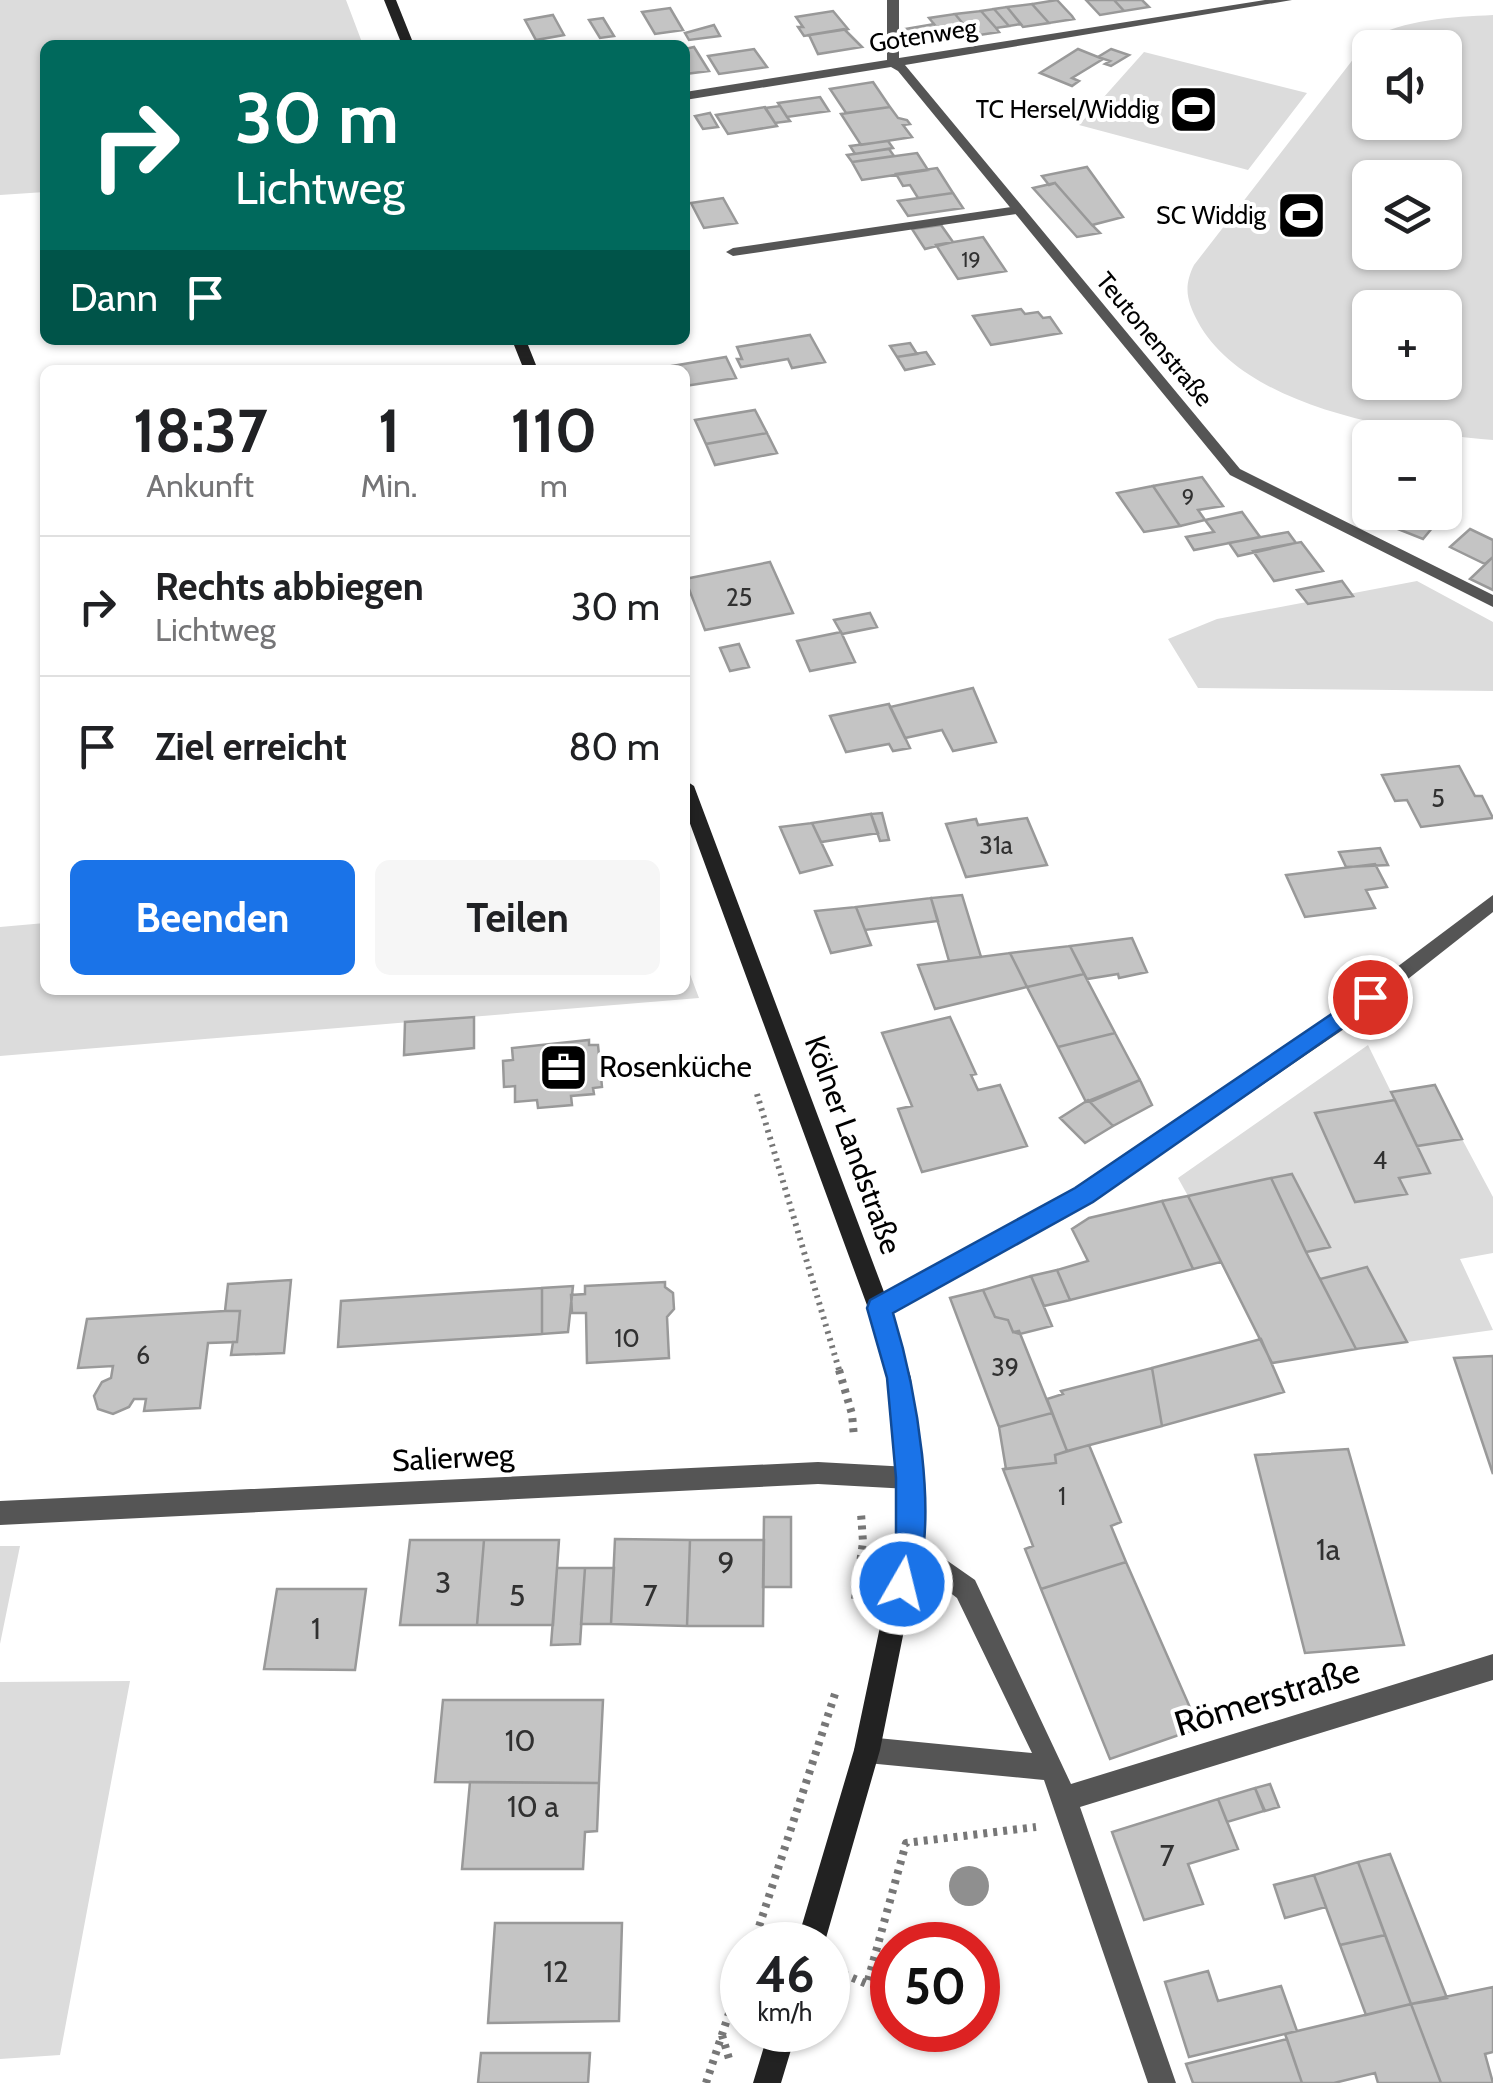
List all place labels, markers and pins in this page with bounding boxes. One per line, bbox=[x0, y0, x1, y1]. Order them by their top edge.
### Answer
sports icon: TC Hersel/Widdig bbox=[1168, 83, 1220, 135]
place label: TC Hersel/Widdig bbox=[976, 94, 1160, 124]
sports icon: SC Widdig bbox=[1275, 189, 1327, 241]
place label: SC Widdig bbox=[1156, 200, 1267, 230]
pin bbox=[1328, 955, 1413, 1040]
office icon: Rosenküche bbox=[538, 1041, 590, 1093]
place label: Rosenküche bbox=[599, 1048, 752, 1085]

